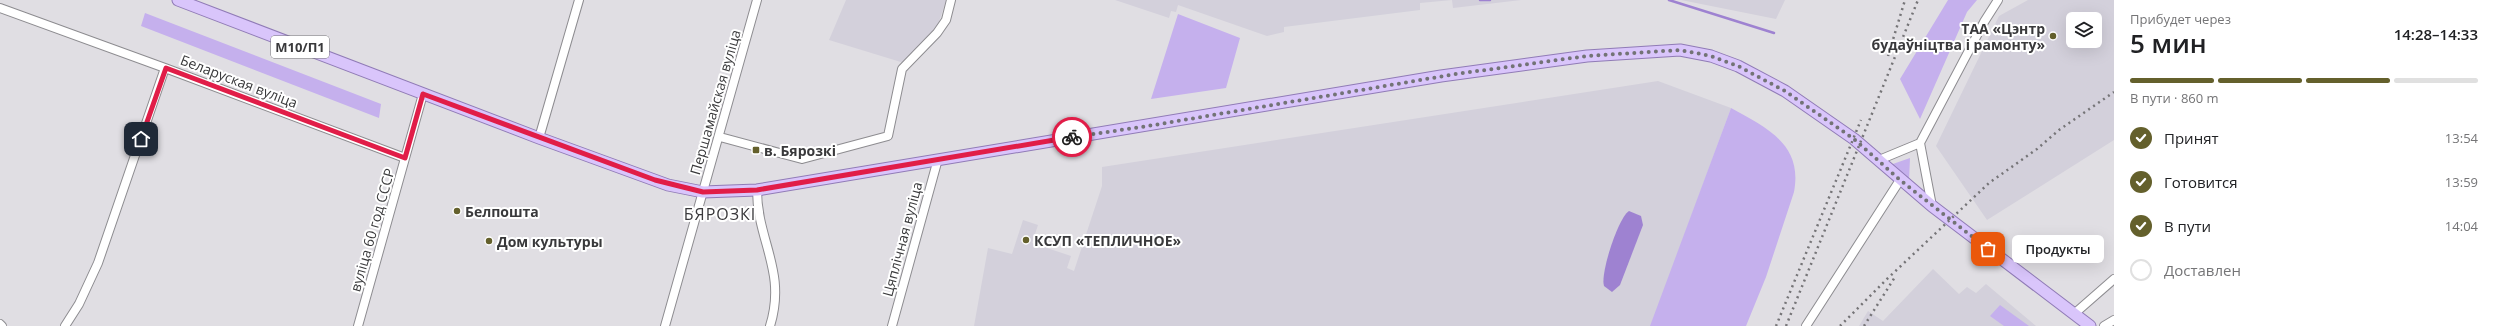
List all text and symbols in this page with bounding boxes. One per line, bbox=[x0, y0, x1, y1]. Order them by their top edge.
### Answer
text: Прибудет через bbox=[2130, 10, 2231, 28]
map controls bbox=[2066, 12, 2102, 48]
button: layers bbox=[2066, 12, 2102, 48]
place label: ТАА «Цэнтр будаўніцтва і рамонту» bbox=[1871, 19, 2045, 54]
text: 14:28–14:33 bbox=[2394, 24, 2478, 44]
text: 5 мин bbox=[2130, 25, 2207, 61]
street label: Першамайская вуліца bbox=[685, 27, 745, 177]
marker: ТАА «Цэнтр будаўніцтва і рамонту» bbox=[2048, 31, 2058, 41]
road number: М10/П1 bbox=[271, 36, 329, 58]
street label: Беларуская вуліца bbox=[178, 50, 300, 112]
text: В пути · 860 m bbox=[2130, 89, 2219, 107]
courier bbox=[1052, 117, 1092, 157]
pin bbox=[124, 122, 158, 156]
icon: bike bbox=[1061, 126, 1083, 148]
icon: check bbox=[2130, 127, 2152, 149]
icon: home bbox=[130, 128, 152, 150]
text: Принят bbox=[2164, 128, 2219, 148]
text: 13:54 bbox=[2445, 129, 2478, 147]
place label: в. Бярозкі bbox=[764, 141, 836, 160]
marker: в. Бярозкі bbox=[751, 145, 761, 155]
street label: вуліца 60 год СССР bbox=[345, 166, 399, 294]
icon: check bbox=[2130, 171, 2152, 193]
text: Готовится bbox=[2164, 172, 2238, 192]
text: 13:59 bbox=[2445, 173, 2478, 191]
street label: Цяплічная вуліца bbox=[878, 180, 926, 298]
place label: Белпошта bbox=[465, 202, 539, 221]
district label: БЯРОЗКІ bbox=[684, 203, 756, 225]
marker: Белпошта bbox=[452, 206, 462, 216]
icon: check bbox=[2130, 215, 2152, 237]
text: В пути bbox=[2164, 216, 2211, 236]
text: 14:04 bbox=[2445, 217, 2478, 235]
place label: КСУП «ТЕПЛИЧНОЕ» bbox=[1034, 231, 1182, 250]
place label: Дом культуры bbox=[497, 232, 603, 251]
pin bbox=[1971, 232, 2005, 266]
marker: КСУП «ТЕПЛИЧНОЕ» bbox=[1021, 235, 1031, 245]
callout: Продукты bbox=[2012, 235, 2104, 263]
marker: Дом культуры bbox=[484, 236, 494, 246]
icon: bag bbox=[1977, 238, 1999, 260]
text: Продукты bbox=[2025, 240, 2091, 258]
text: Доставлен bbox=[2164, 260, 2241, 280]

